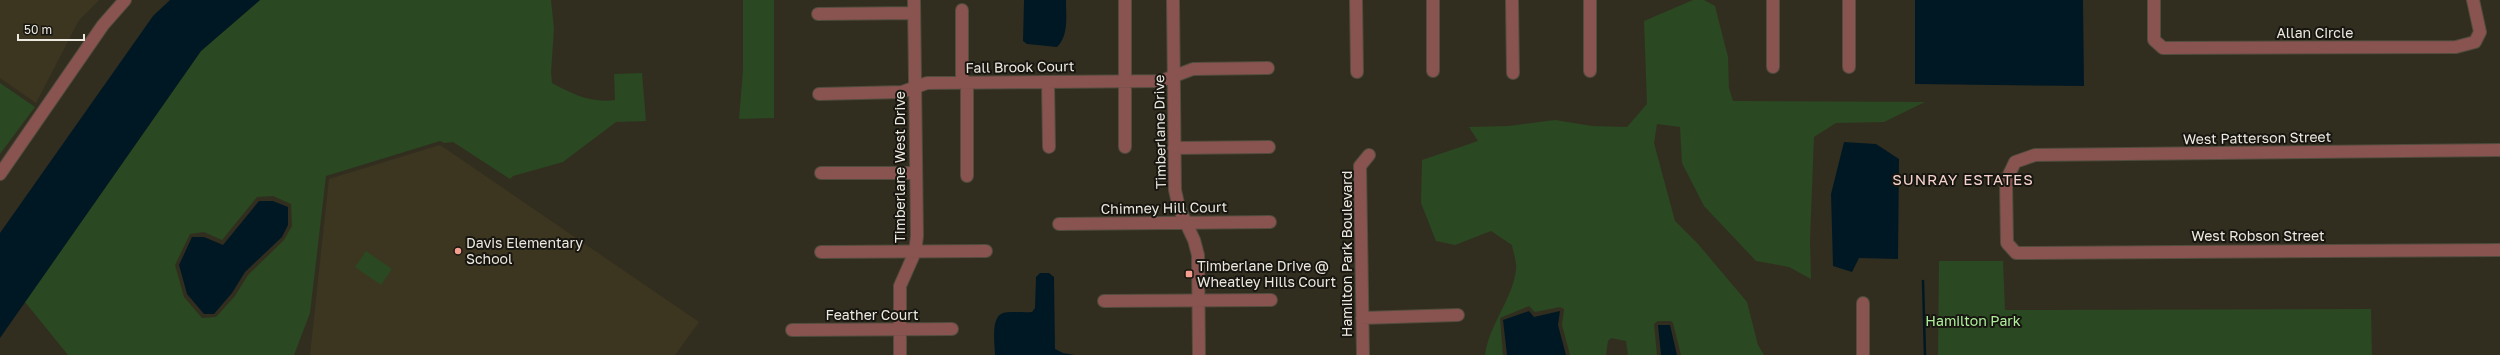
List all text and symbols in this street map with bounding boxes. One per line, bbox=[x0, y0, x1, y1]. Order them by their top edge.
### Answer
scale bar bbox=[18, 16, 84, 42]
text: 50 m bbox=[24, 22, 52, 37]
street label: Allan Circle bbox=[2277, 24, 2353, 41]
street label: Fall Brook Court bbox=[965, 57, 1075, 76]
street label: Timberlane Drive bbox=[1150, 75, 1169, 189]
street label: Timberlane West Drive bbox=[891, 91, 908, 243]
street label: West Patterson Street bbox=[2183, 128, 2331, 147]
district label: SUNRAY ESTATES bbox=[1892, 170, 2034, 188]
street label: Hamilton Park Boulevard bbox=[1338, 171, 1355, 337]
street label: Chimney Hill Court bbox=[1101, 198, 1227, 217]
street label: West Robson Street bbox=[2191, 227, 2325, 244]
place label: Davis Elementary School bbox=[466, 234, 583, 267]
marker: Davis Elementary School bbox=[453, 246, 463, 256]
place label: Timberlane Drive @ Wheatley Hills Court bbox=[1197, 257, 1336, 290]
marker: Timberlane Drive @ Wheatley Hills Court bbox=[1184, 269, 1194, 279]
street label: Feather Court bbox=[825, 306, 919, 323]
park label: Hamilton Park bbox=[1925, 312, 2021, 329]

